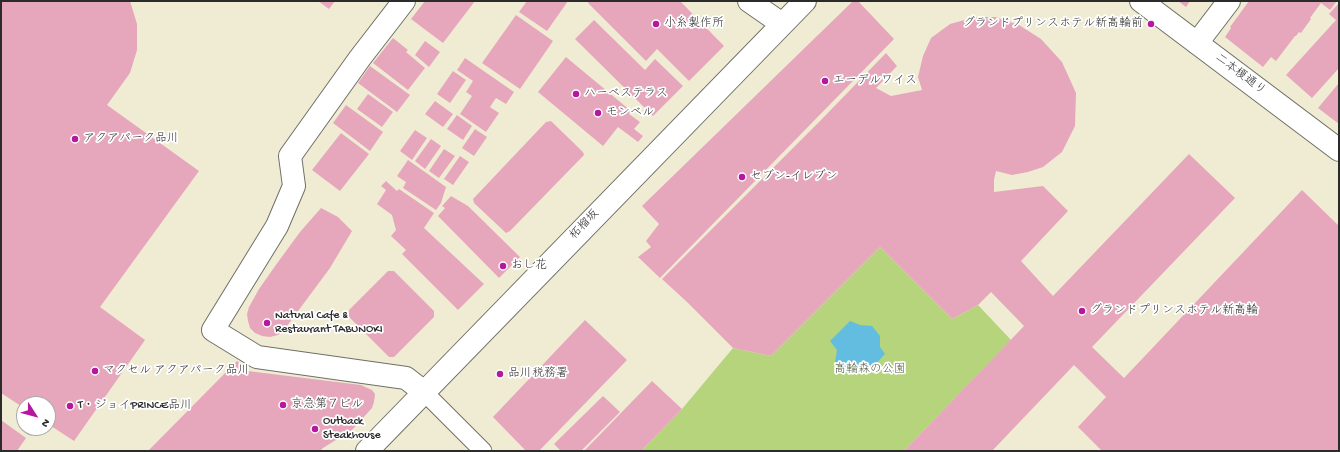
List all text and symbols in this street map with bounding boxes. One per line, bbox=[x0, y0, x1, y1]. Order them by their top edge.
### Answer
place label: 小糸製作所 bbox=[664, 17, 724, 31]
place label: グランドプリンスホテル新高輪前 bbox=[963, 17, 1143, 31]
marker: 小糸製作所 bbox=[651, 19, 661, 29]
marker: グランドプリンスホテル新高輪前 bbox=[1146, 19, 1156, 29]
street label: 二本榎通り bbox=[1212, 51, 1268, 99]
place label: エーデルワイス bbox=[833, 74, 917, 88]
marker: エーデルワイス bbox=[820, 76, 830, 86]
place label: ハーベステラス bbox=[584, 87, 668, 101]
marker: ハーベステラス bbox=[571, 89, 581, 99]
place label: モンベル bbox=[606, 106, 654, 120]
marker: モンベル bbox=[593, 108, 603, 118]
place label: アクアパーク品川 bbox=[83, 132, 179, 146]
marker: アクアパーク品川 bbox=[70, 134, 80, 144]
place label: セブン-イレブン bbox=[750, 170, 838, 184]
marker: セブン-イレブン bbox=[737, 172, 747, 182]
street label: 柘榴坂 bbox=[567, 207, 603, 243]
place label: おし花 bbox=[511, 259, 547, 273]
marker: おし花 bbox=[498, 261, 508, 271]
place label: グランドプリンスホテル新高輪 bbox=[1090, 304, 1258, 318]
marker: グランドプリンスホテル新高輪 bbox=[1077, 306, 1087, 316]
place label: Natural Cafe & Restaurant TABUNOKI bbox=[275, 309, 383, 337]
marker: Natural Cafe & Restaurant TABUNOKI bbox=[262, 318, 272, 328]
park label: 高輪森の公園 bbox=[834, 363, 906, 377]
place label: マクセル アクアパーク品川 bbox=[103, 364, 250, 378]
marker: マクセル アクアパーク品川 bbox=[90, 366, 100, 376]
place label: 品川税務署 bbox=[508, 367, 568, 381]
marker: 品川税務署 bbox=[495, 369, 505, 379]
north arrow bbox=[16, 396, 56, 436]
place label: 京急第７ビル bbox=[291, 398, 363, 412]
place label: T・ジョイPRINCE品川 bbox=[78, 399, 192, 413]
marker: 京急第７ビル bbox=[278, 400, 288, 410]
marker: T・ジョイPRINCE品川 bbox=[65, 401, 75, 411]
place label: Outback Steakhouse bbox=[323, 415, 381, 443]
text: N bbox=[38, 416, 52, 429]
marker: Outback Steakhouse bbox=[310, 424, 320, 434]

